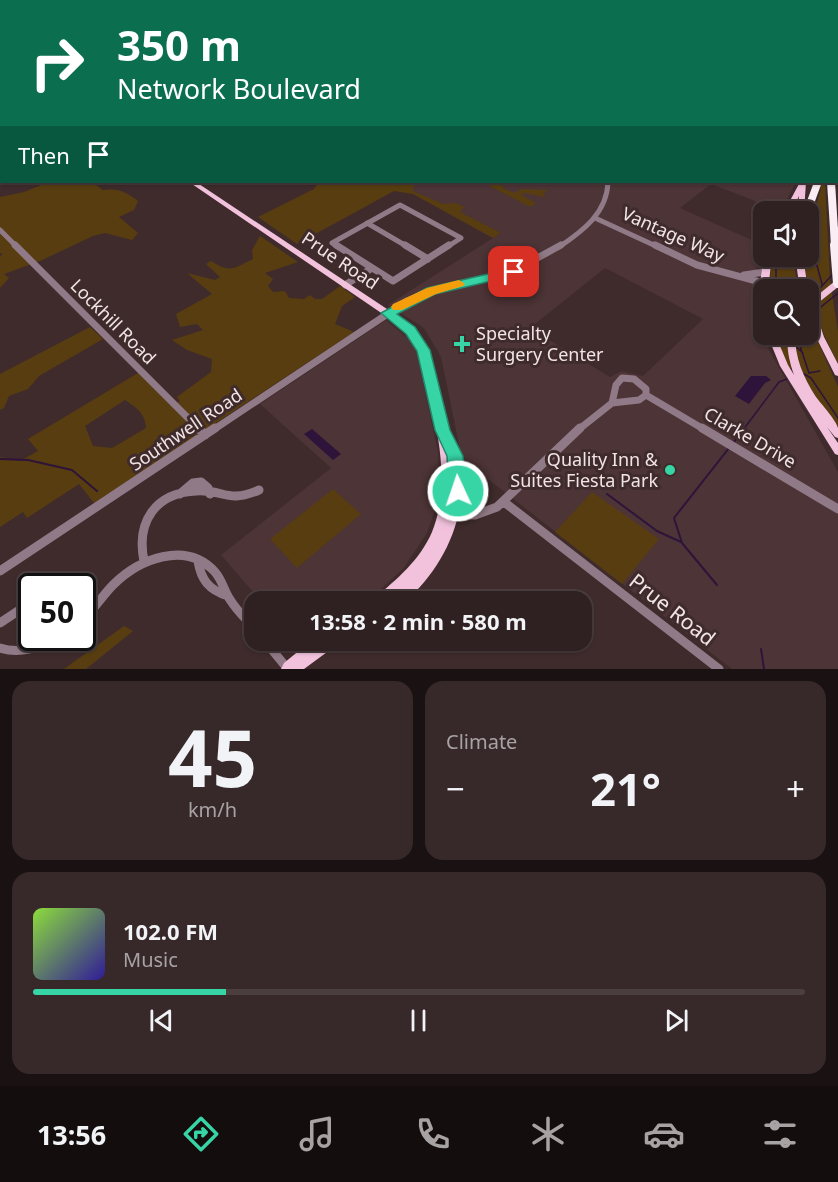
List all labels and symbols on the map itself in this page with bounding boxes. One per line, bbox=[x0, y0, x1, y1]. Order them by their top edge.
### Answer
street label: Vantage Way bbox=[618, 201, 729, 268]
street label: Prue Road bbox=[298, 226, 384, 295]
pin bbox=[488, 246, 539, 297]
street label: Lockhill Road bbox=[66, 273, 162, 369]
place label: Specialty Surgery Center bbox=[476, 321, 604, 366]
marker: Specialty Surgery Center bbox=[453, 335, 471, 353]
street label: Southwell Road bbox=[124, 383, 246, 476]
street label: Clarke Drive bbox=[700, 401, 801, 473]
place label: Quality Inn & Suites Fiesta Park bbox=[510, 447, 659, 492]
position arrow bbox=[426, 459, 490, 523]
marker: Quality Inn & Suites Fiesta Park bbox=[663, 463, 677, 477]
street label: Prue Road bbox=[624, 567, 721, 652]
speed limit sign: 50 bbox=[18, 573, 96, 651]

